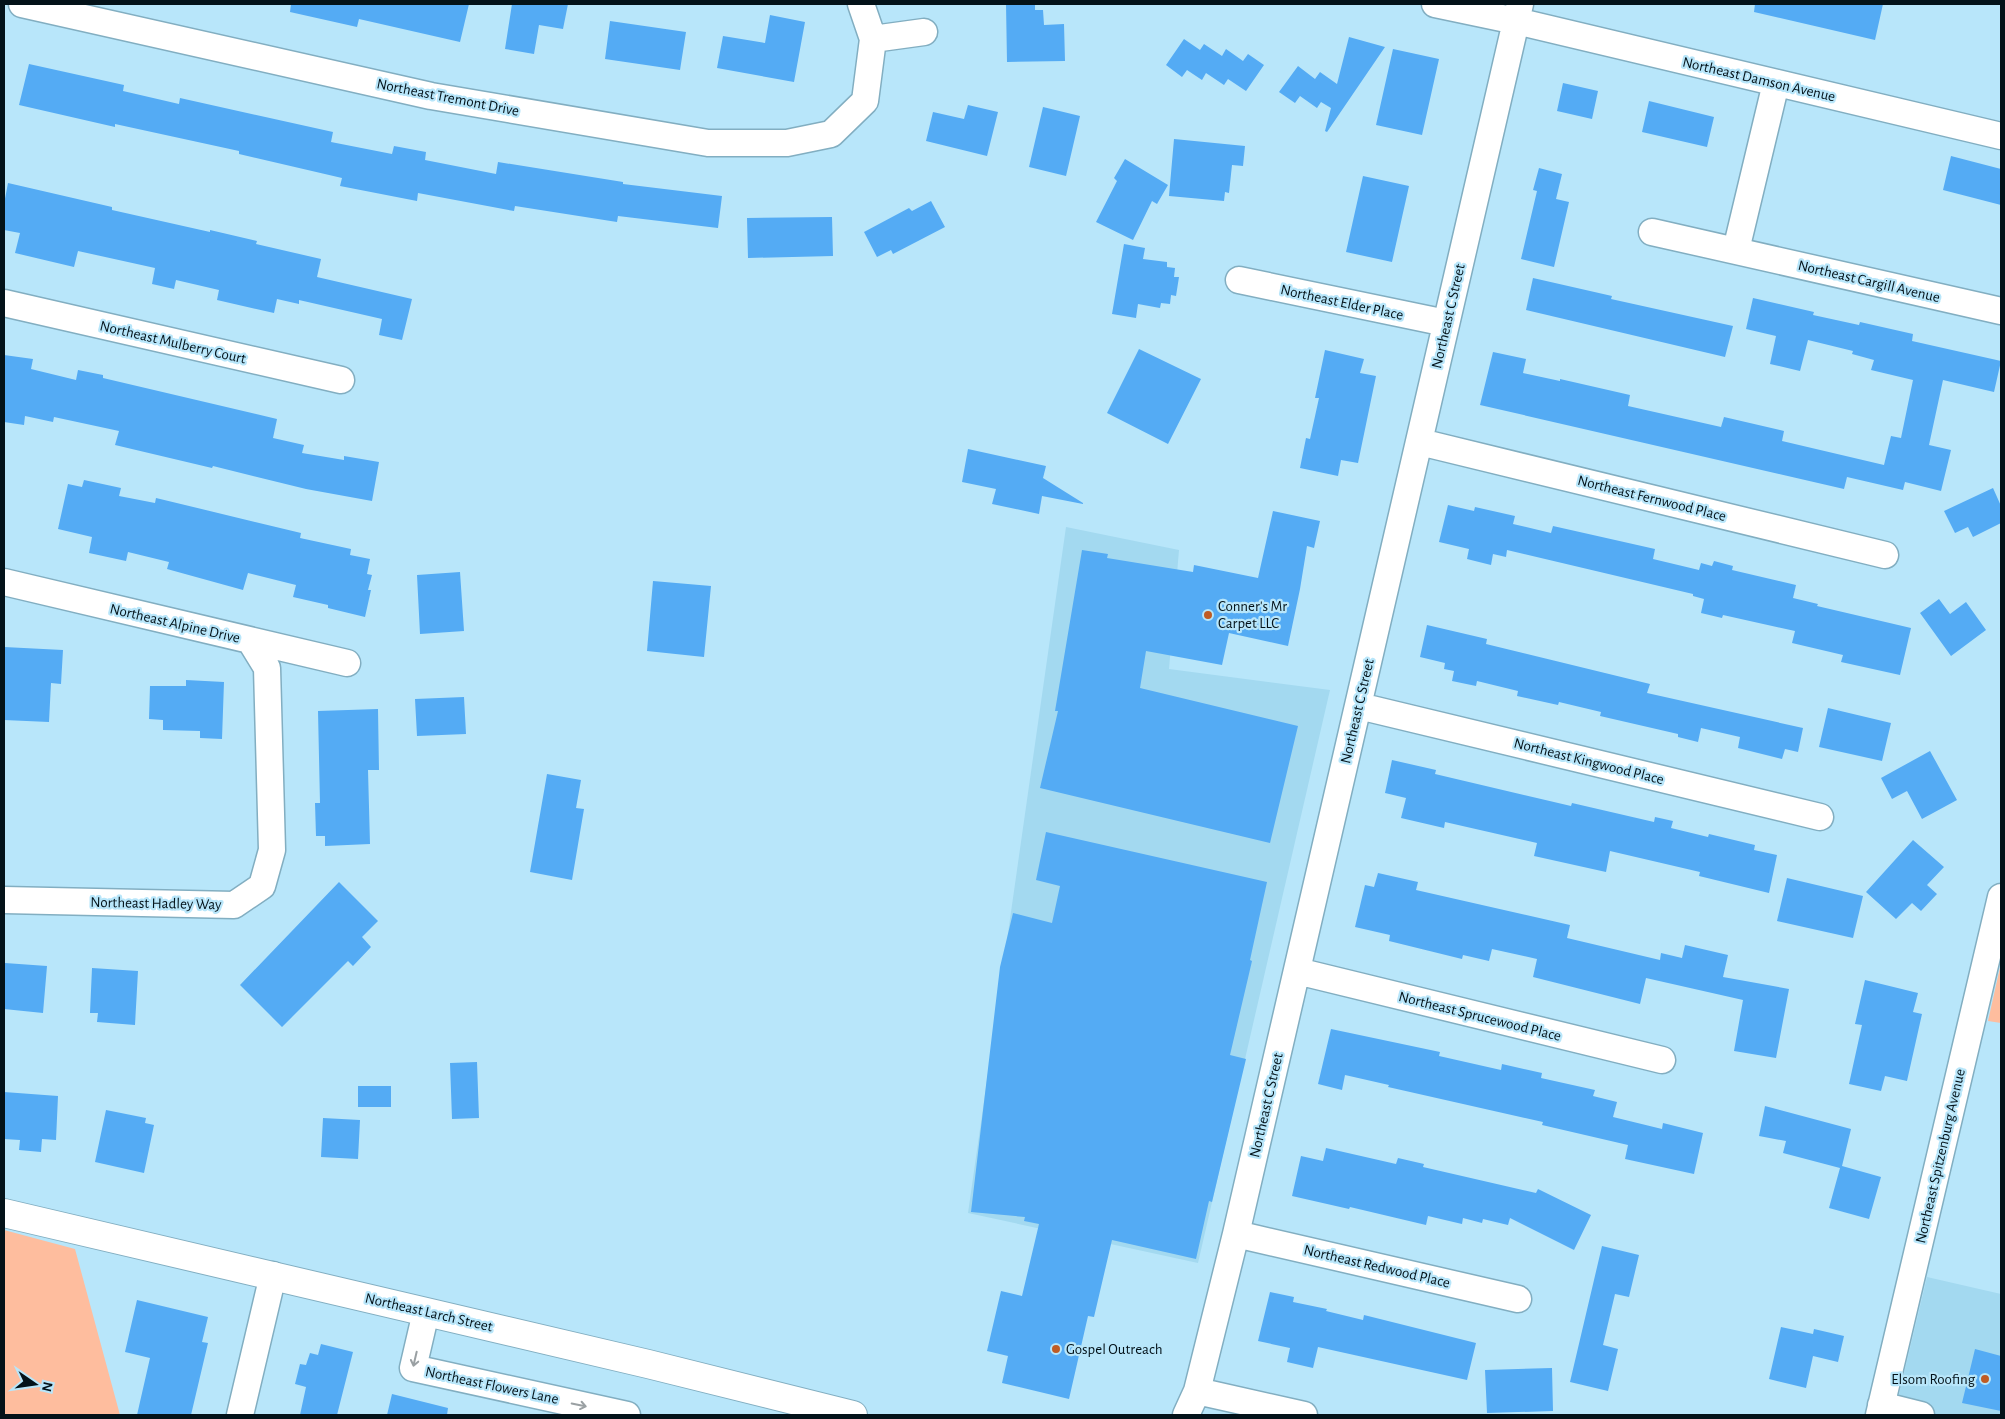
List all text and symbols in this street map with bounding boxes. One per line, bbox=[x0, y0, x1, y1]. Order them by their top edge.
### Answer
street label: Northeast Damson Avenue bbox=[1681, 55, 1837, 104]
street label: Northeast Tremont Drive bbox=[375, 76, 520, 119]
street label: Northeast Cargill Avenue bbox=[1796, 258, 1941, 305]
street label: Northeast C Street bbox=[1429, 262, 1468, 370]
street label: Northeast Elder Place bbox=[1279, 282, 1405, 323]
street label: Northeast Mulberry Court bbox=[98, 318, 248, 367]
street label: Northeast Fernwood Place bbox=[1576, 473, 1728, 524]
place label: Conner's Mr Carpet LLC bbox=[1218, 599, 1287, 631]
street label: Northeast Alpine Drive bbox=[108, 601, 242, 646]
marker: Conner's Mr Carpet LLC bbox=[1202, 609, 1214, 621]
street label: Northeast C Street bbox=[1338, 657, 1377, 765]
street label: Northeast Kingwood Place bbox=[1512, 736, 1666, 787]
street label: Northeast Hadley Way bbox=[90, 895, 222, 912]
street label: Northeast Sprucewood Place bbox=[1397, 989, 1563, 1044]
street label: Northeast C Street bbox=[1247, 1051, 1286, 1159]
street label: Northeast Spitzenburg Avenue bbox=[1913, 1067, 1968, 1245]
street label: Northeast Redwood Place bbox=[1302, 1242, 1452, 1291]
street label: Northeast Larch Street bbox=[364, 1291, 494, 1335]
place label: Gospel Outreach bbox=[1066, 1342, 1163, 1357]
marker: Gospel Outreach bbox=[1050, 1343, 1062, 1355]
one-way arrow bbox=[410, 1350, 419, 1366]
north arrow bbox=[10, 1359, 60, 1409]
street label: Northeast Flowers Lane bbox=[424, 1364, 560, 1407]
place label: Elsom Roofing bbox=[1891, 1372, 1976, 1387]
marker: Elsom Roofing bbox=[1979, 1373, 1991, 1385]
text: N bbox=[39, 1380, 55, 1393]
one-way arrow bbox=[571, 1401, 587, 1410]

